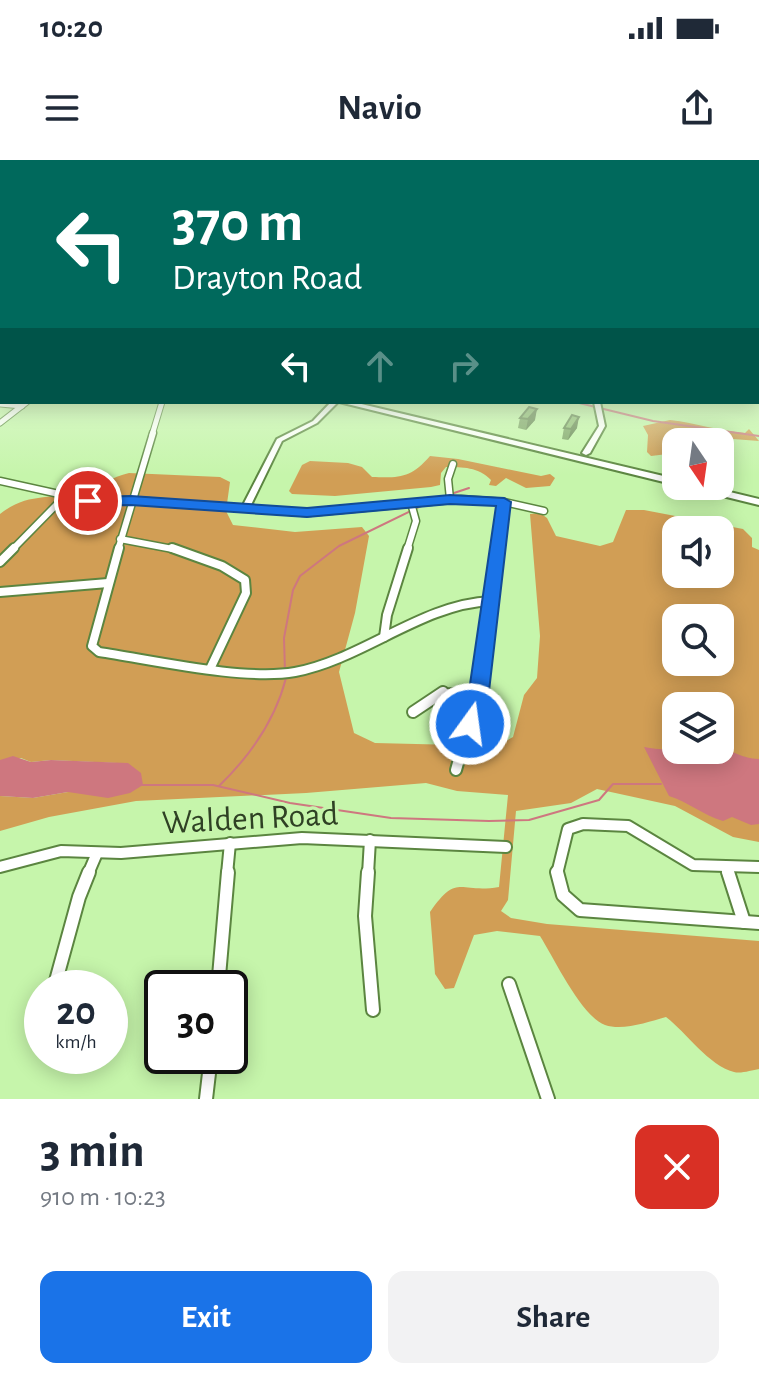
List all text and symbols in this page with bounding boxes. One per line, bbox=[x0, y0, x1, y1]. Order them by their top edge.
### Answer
text: 10:20 bbox=[40, 13, 103, 43]
icon: menu bbox=[40, 86, 84, 130]
icon: share bbox=[675, 86, 719, 130]
text: Navio bbox=[337, 90, 422, 126]
icon: left bbox=[40, 192, 144, 296]
text: 370 m bbox=[172, 195, 303, 251]
text: Drayton Road bbox=[172, 260, 362, 296]
icon: left bbox=[274, 344, 318, 388]
icon: ahead bbox=[358, 344, 402, 388]
icon: right bbox=[442, 344, 486, 388]
north arrow bbox=[662, 428, 734, 500]
map controls bbox=[662, 428, 734, 764]
pin bbox=[54, 467, 122, 535]
icon: arrive bbox=[66, 479, 110, 523]
button: sound bbox=[662, 516, 734, 588]
button: search bbox=[662, 604, 734, 676]
position arrow bbox=[428, 682, 512, 766]
button: layers bbox=[662, 692, 734, 764]
street label: Walden Road bbox=[161, 797, 339, 841]
speed limit sign: 30 bbox=[144, 970, 248, 1074]
text: 20 bbox=[56, 992, 96, 1032]
text: km/h bbox=[55, 1032, 97, 1052]
button: close bbox=[635, 1125, 719, 1209]
text: 3 min bbox=[40, 1128, 145, 1176]
text: 910 m · 10:23 bbox=[40, 1184, 166, 1210]
button: Exit bbox=[40, 1271, 372, 1363]
button: Share bbox=[388, 1271, 719, 1363]

